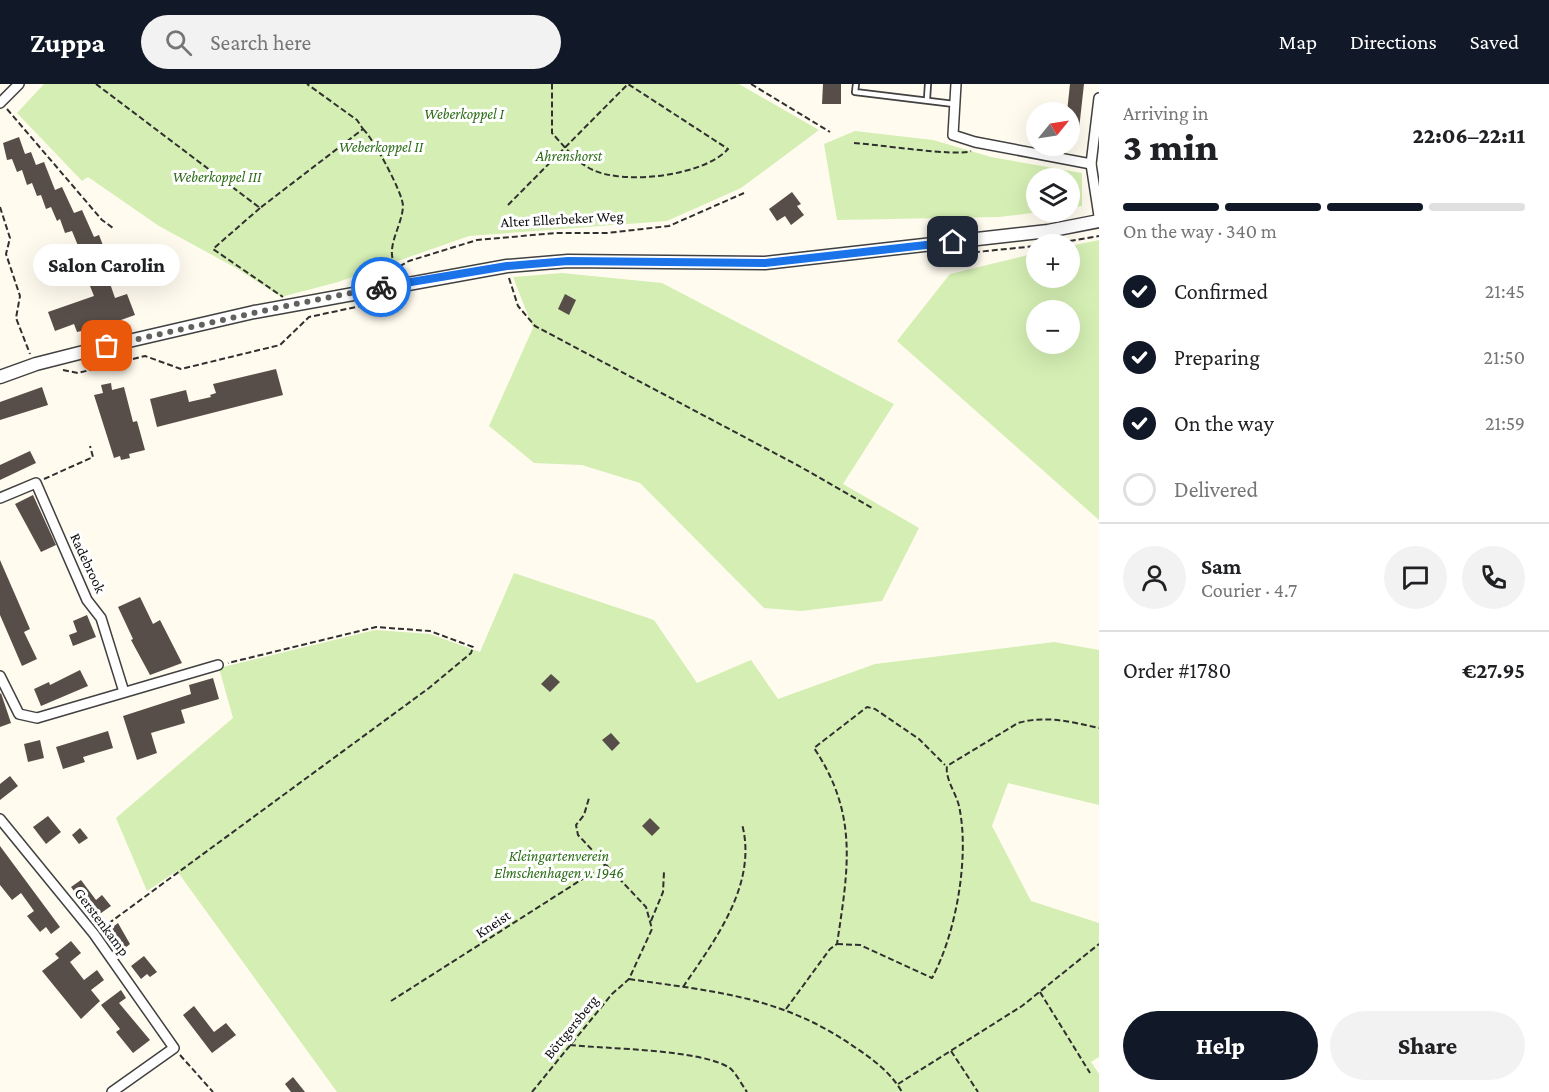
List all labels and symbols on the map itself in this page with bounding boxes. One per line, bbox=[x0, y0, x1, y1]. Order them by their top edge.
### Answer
north arrow bbox=[1026, 102, 1080, 156]
park label: Weberkoppel I bbox=[424, 106, 505, 123]
park label: Weberkoppel II bbox=[339, 139, 424, 156]
park label: Ahrenshorst bbox=[535, 148, 603, 164]
park label: Weberkoppel III bbox=[172, 169, 262, 186]
street label: Alter Ellerbeker Weg bbox=[500, 208, 624, 231]
pin bbox=[927, 216, 978, 267]
callout: Salon Carolin bbox=[33, 244, 180, 286]
courier bbox=[351, 257, 411, 317]
pin bbox=[81, 320, 132, 371]
street label: Radebrook bbox=[67, 530, 109, 596]
park label: Kleingartenverein Elmschenhagen v. 1946 bbox=[494, 848, 624, 882]
street label: Gerstenkamp bbox=[71, 885, 133, 960]
street label: Kneist bbox=[473, 906, 514, 941]
street label: Böttgersberg bbox=[541, 992, 602, 1063]

